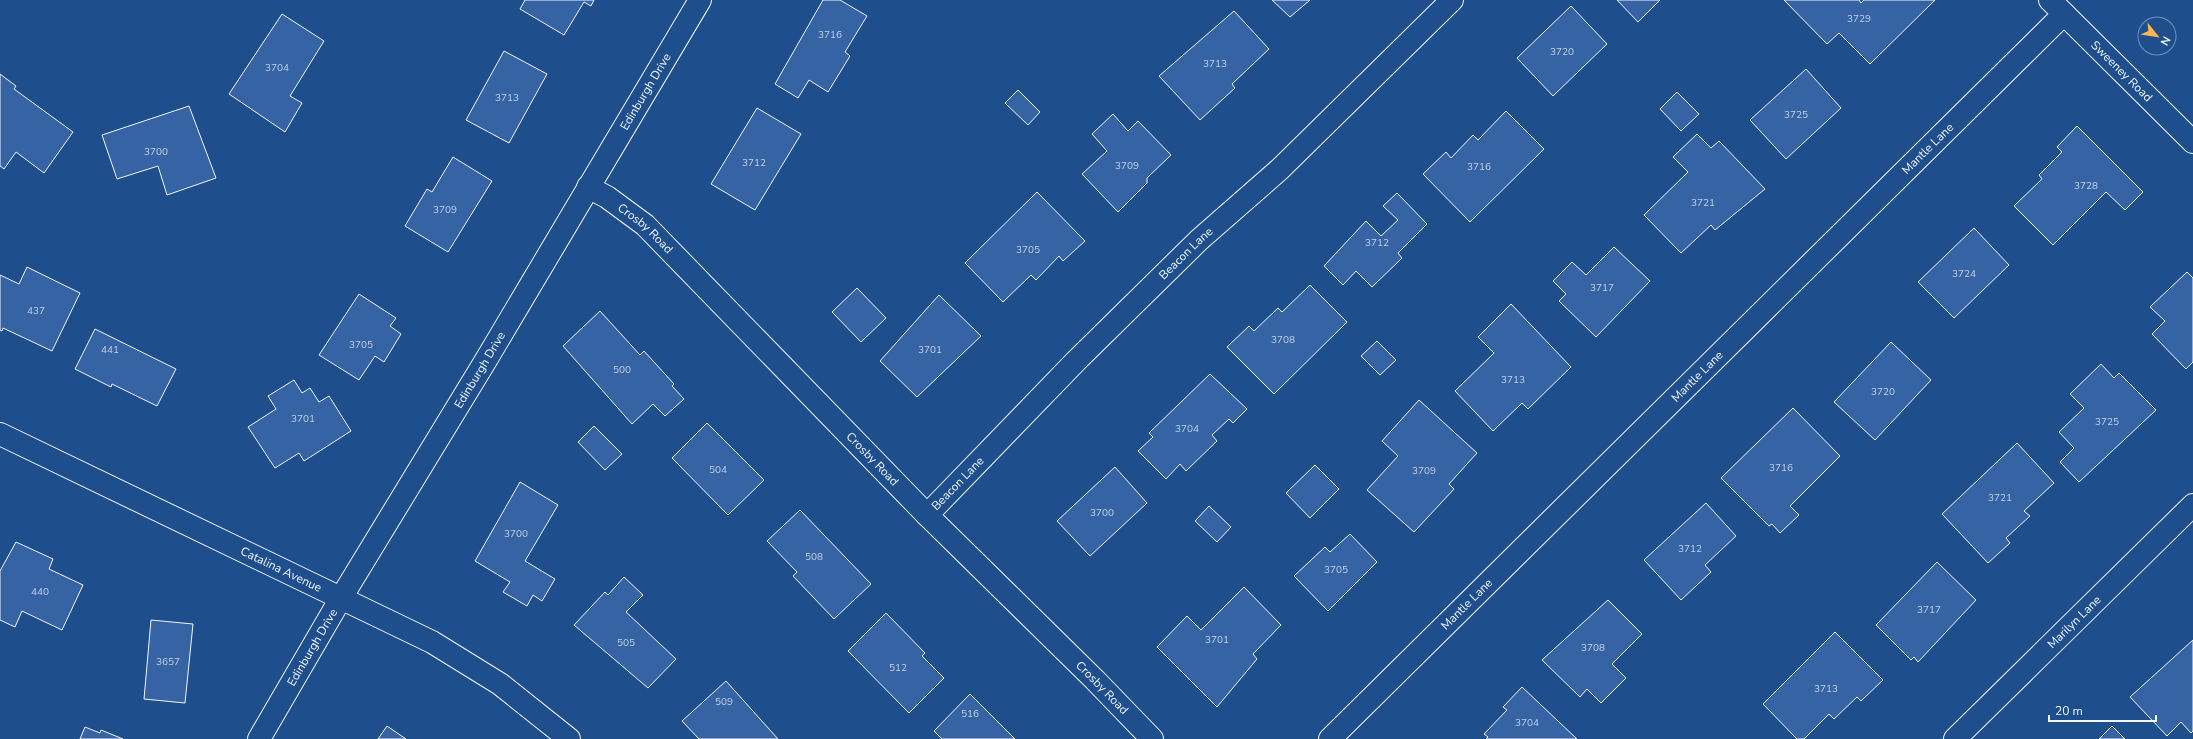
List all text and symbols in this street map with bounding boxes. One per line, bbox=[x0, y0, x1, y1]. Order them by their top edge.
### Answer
house number: 3729 bbox=[1847, 12, 1871, 26]
north arrow bbox=[2137, 16, 2177, 56]
house number: 3716 bbox=[818, 28, 842, 42]
text: N bbox=[2157, 33, 2174, 48]
street label: Sweeney Road bbox=[2087, 37, 2156, 105]
house number: 3720 bbox=[1550, 45, 1574, 59]
street label: Edinburgh Drive bbox=[616, 50, 675, 133]
house number: 3713 bbox=[1203, 57, 1227, 71]
house number: 3704 bbox=[265, 61, 289, 75]
house number: 3713 bbox=[495, 91, 519, 105]
house number: 3725 bbox=[1784, 108, 1808, 122]
street label: Mantle Lane bbox=[1898, 120, 1957, 178]
house number: 3700 bbox=[144, 145, 168, 159]
house number: 3712 bbox=[742, 156, 766, 170]
house number: 3709 bbox=[1115, 159, 1139, 173]
house number: 3716 bbox=[1467, 160, 1491, 174]
house number: 3728 bbox=[2074, 179, 2098, 193]
house number: 3721 bbox=[1691, 196, 1715, 210]
street label: Crosby Road bbox=[614, 199, 676, 257]
house number: 3709 bbox=[433, 203, 457, 217]
street label: Beacon Lane bbox=[1155, 224, 1216, 283]
house number: 3712 bbox=[1365, 236, 1389, 250]
house number: 3705 bbox=[1016, 243, 1040, 257]
house number: 3724 bbox=[1952, 267, 1976, 281]
house number: 3717 bbox=[1590, 281, 1614, 295]
house number: 437 bbox=[27, 304, 45, 318]
street label: Edinburgh Drive bbox=[450, 329, 509, 411]
house number: 3708 bbox=[1271, 333, 1295, 347]
house number: 3705 bbox=[349, 338, 373, 352]
house number: 441 bbox=[101, 343, 119, 357]
house number: 3701 bbox=[918, 343, 942, 357]
street label: Mantle Lane bbox=[1668, 347, 1726, 406]
house number: 500 bbox=[613, 363, 631, 377]
house number: 3713 bbox=[1501, 373, 1525, 387]
house number: 3720 bbox=[1871, 385, 1895, 399]
house number: 3701 bbox=[291, 412, 315, 426]
house number: 3725 bbox=[2095, 415, 2119, 429]
house number: 3704 bbox=[1175, 422, 1199, 436]
street label: Crosby Road bbox=[843, 429, 902, 489]
street label: Beacon Lane bbox=[928, 453, 987, 514]
house number: 3716 bbox=[1769, 461, 1793, 475]
house number: 504 bbox=[709, 463, 727, 477]
house number: 3709 bbox=[1412, 464, 1436, 478]
house number: 3721 bbox=[1988, 491, 2012, 505]
house number: 3700 bbox=[1090, 506, 1114, 520]
house number: 3700 bbox=[504, 527, 528, 541]
house number: 3712 bbox=[1678, 542, 1702, 556]
street label: Catalina Avenue bbox=[238, 543, 324, 596]
house number: 508 bbox=[805, 550, 823, 564]
house number: 3705 bbox=[1324, 563, 1348, 577]
street label: Mantle Lane bbox=[1437, 575, 1496, 633]
house number: 440 bbox=[31, 585, 49, 599]
street label: Marilyn Lane bbox=[2044, 592, 2104, 652]
house number: 3717 bbox=[1917, 603, 1941, 617]
street label: Edinburgh Drive bbox=[284, 606, 341, 689]
house number: 3701 bbox=[1205, 633, 1229, 647]
house number: 505 bbox=[617, 636, 635, 650]
house number: 3708 bbox=[1581, 641, 1605, 655]
house number: 3657 bbox=[156, 655, 180, 669]
street label: Crosby Road bbox=[1072, 657, 1132, 718]
house number: 512 bbox=[889, 661, 907, 675]
house number: 3713 bbox=[1814, 682, 1838, 696]
house number: 509 bbox=[715, 695, 733, 709]
scale bar bbox=[2049, 697, 2156, 723]
text: 20 m bbox=[2055, 703, 2083, 719]
house number: 516 bbox=[961, 707, 979, 721]
house number: 3704 bbox=[1515, 716, 1539, 730]

